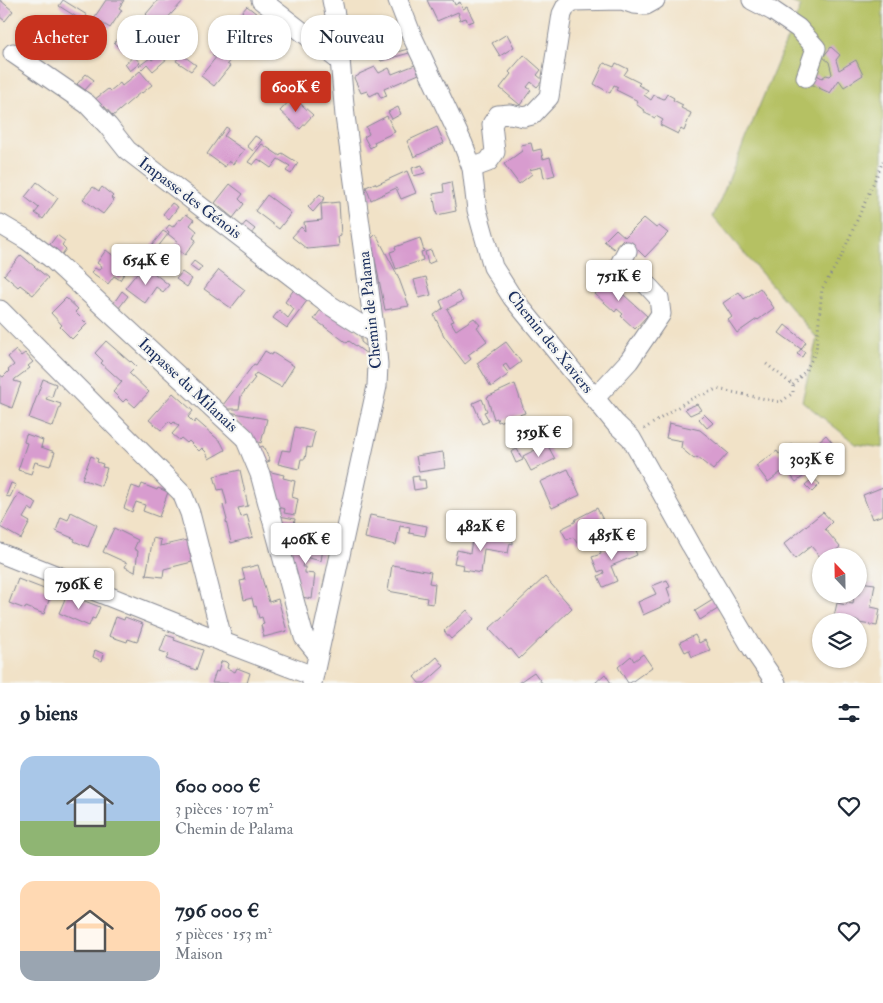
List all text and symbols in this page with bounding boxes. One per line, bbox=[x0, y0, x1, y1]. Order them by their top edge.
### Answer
chip: Acheter bbox=[15, 15, 107, 60]
chip: Louer bbox=[117, 15, 198, 60]
chip: Filtres bbox=[208, 15, 291, 60]
chip: Nouveau bbox=[301, 15, 402, 60]
pin: 600K € bbox=[255, 70, 337, 113]
text: 600K € bbox=[272, 77, 320, 97]
street label: Impasse des Génois bbox=[134, 153, 245, 244]
pin: 654K € bbox=[105, 244, 187, 286]
text: 654K € bbox=[122, 250, 170, 270]
street label: Chemin de Palama bbox=[354, 250, 386, 370]
pin: 751K € bbox=[578, 260, 660, 302]
text: 751K € bbox=[597, 266, 641, 286]
street label: Chemin des Xaviers bbox=[502, 287, 598, 397]
street label: Impasse du Milanais bbox=[133, 334, 242, 437]
pin: 359K € bbox=[498, 416, 580, 458]
text: 359K € bbox=[516, 422, 562, 442]
pin: 303K € bbox=[771, 442, 853, 485]
text: 303K € bbox=[790, 449, 834, 469]
pin: 482K € bbox=[440, 510, 522, 552]
text: 482K € bbox=[457, 516, 505, 536]
pin: 485K € bbox=[571, 518, 653, 561]
pin: 406K € bbox=[265, 522, 347, 565]
text: 485K € bbox=[588, 525, 636, 545]
text: 406K € bbox=[282, 529, 330, 549]
north arrow bbox=[812, 548, 868, 602]
map controls bbox=[812, 548, 867, 668]
pin: 796K € bbox=[38, 568, 120, 610]
text: 796K € bbox=[55, 574, 103, 594]
button: layers bbox=[812, 613, 867, 668]
icon: filters bbox=[835, 699, 863, 727]
text: 9 biens bbox=[20, 700, 78, 727]
text: 600 000 € bbox=[175, 772, 261, 799]
icon: home bbox=[60, 776, 120, 836]
icon: heart bbox=[835, 792, 863, 820]
text: 3 pièces · 107 m² bbox=[175, 799, 273, 819]
text: Chemin de Palama bbox=[175, 819, 293, 839]
text: 796 000 € bbox=[175, 897, 259, 924]
icon: home bbox=[60, 901, 120, 961]
icon: heart bbox=[835, 917, 863, 945]
text: 5 pièces · 153 m² bbox=[175, 924, 272, 944]
text: Maison bbox=[175, 944, 223, 964]

